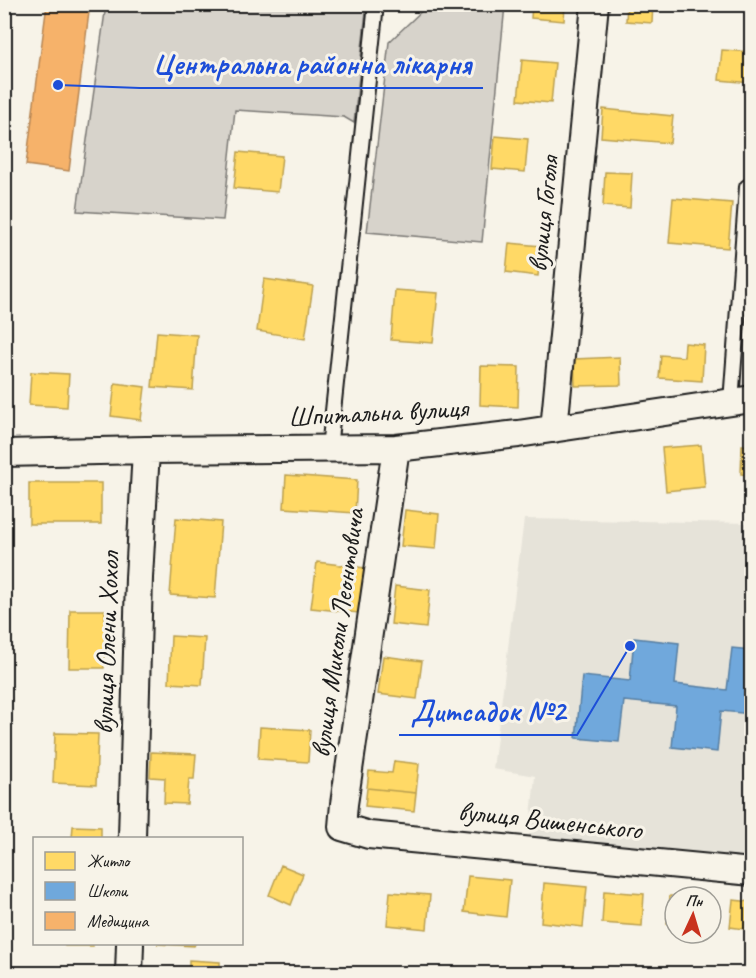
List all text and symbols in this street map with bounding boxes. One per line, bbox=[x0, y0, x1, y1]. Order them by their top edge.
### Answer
callout: Центральна районна лікарня bbox=[140, 40, 483, 88]
text: Центральна районна лікарня bbox=[153, 45, 474, 83]
street label: вулиця Гоголя bbox=[520, 152, 567, 274]
street label: Шпитальна вулиця bbox=[287, 390, 471, 434]
street label: вулиця Миколи Леонтовича bbox=[302, 505, 372, 760]
street label: вулиця Олени Хохол bbox=[85, 549, 127, 735]
callout: Дитсадок №2 bbox=[399, 687, 577, 735]
text: Дитсадок №2 bbox=[411, 692, 568, 730]
street label: вулиця Вишенського bbox=[456, 793, 646, 847]
legend bbox=[33, 837, 243, 945]
text: Житло bbox=[87, 850, 131, 872]
text: Школи bbox=[87, 880, 129, 902]
north arrow bbox=[663, 885, 723, 945]
text: Пн bbox=[685, 890, 704, 912]
text: Медицина bbox=[87, 910, 150, 932]

